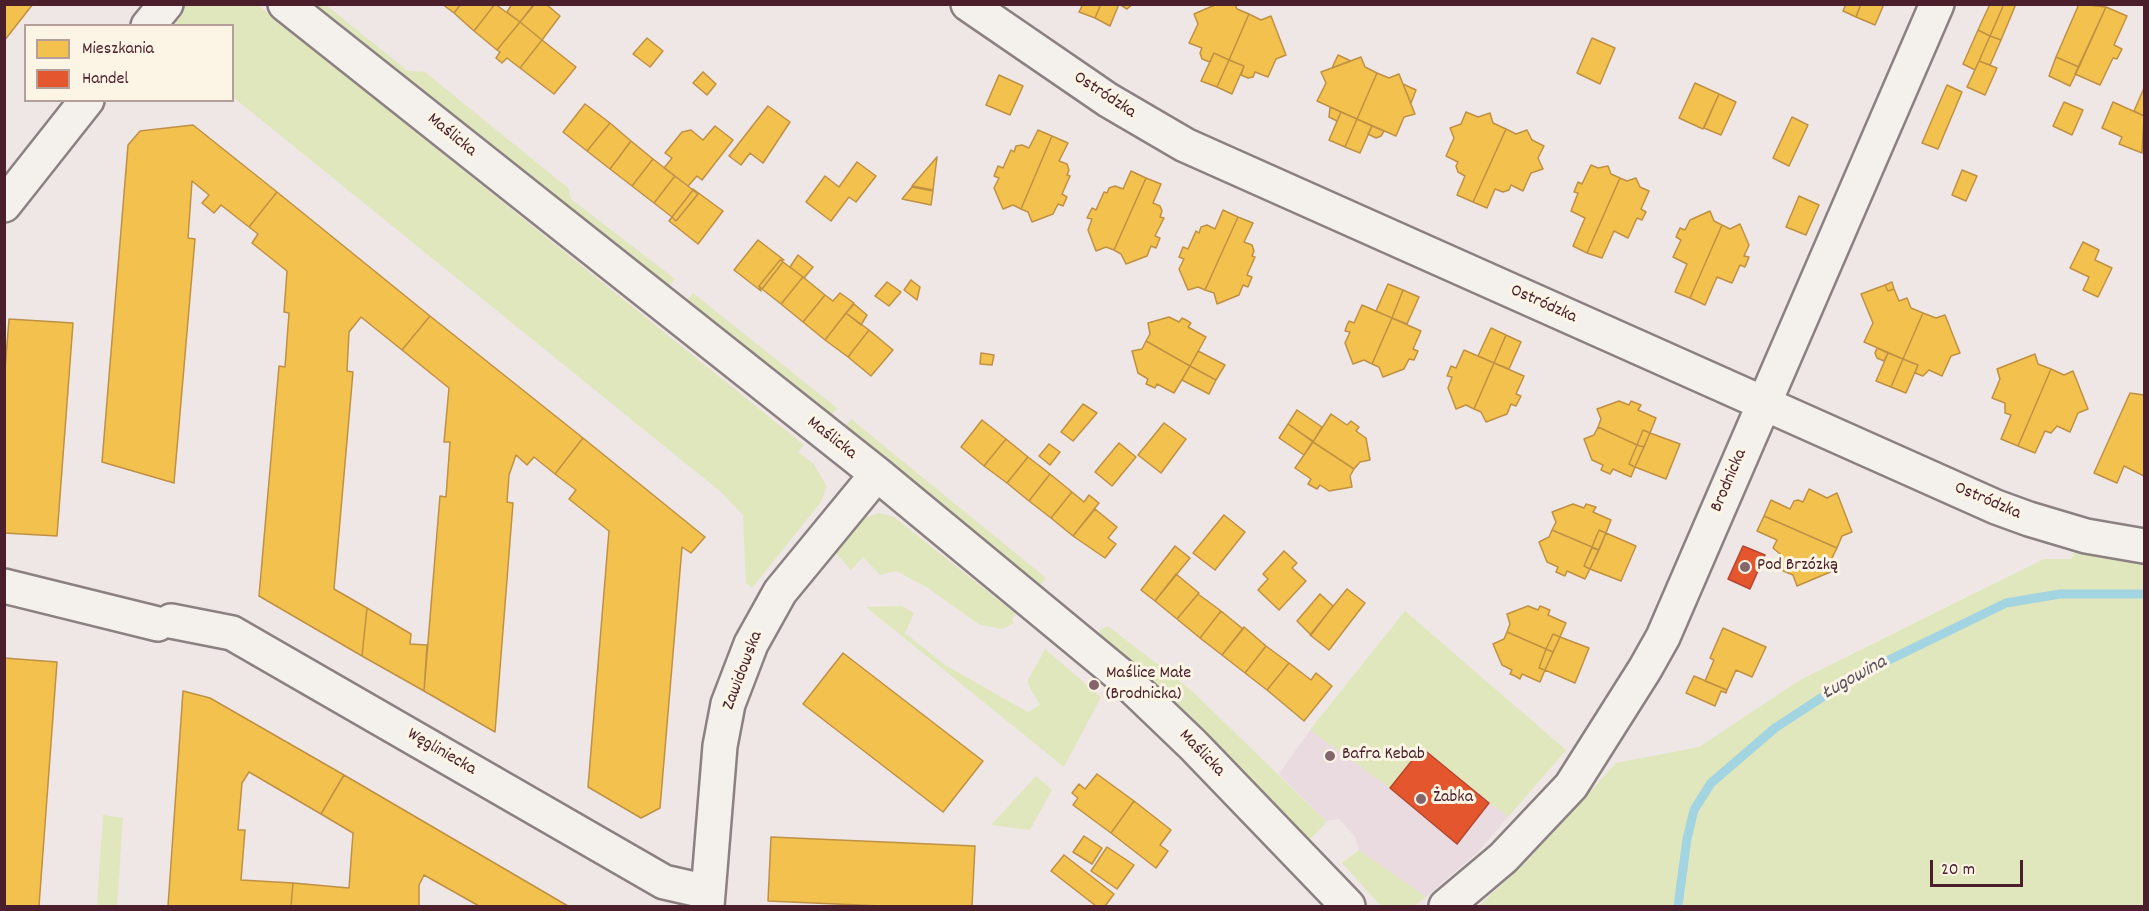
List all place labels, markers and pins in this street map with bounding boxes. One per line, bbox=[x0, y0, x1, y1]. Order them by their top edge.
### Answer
place label: Pod Brzózką bbox=[1757, 556, 1838, 578]
marker: Pod Brzózką bbox=[1738, 560, 1752, 574]
place label: Maślice Małe (Brodnicka) bbox=[1106, 664, 1191, 706]
marker: Maślice Małe (Brodnicka) bbox=[1087, 678, 1101, 692]
place label: Bafra Kebab bbox=[1342, 745, 1425, 767]
marker: Bafra Kebab bbox=[1323, 749, 1337, 763]
place label: Żabka bbox=[1433, 788, 1473, 810]
marker: Żabka bbox=[1414, 792, 1428, 806]

